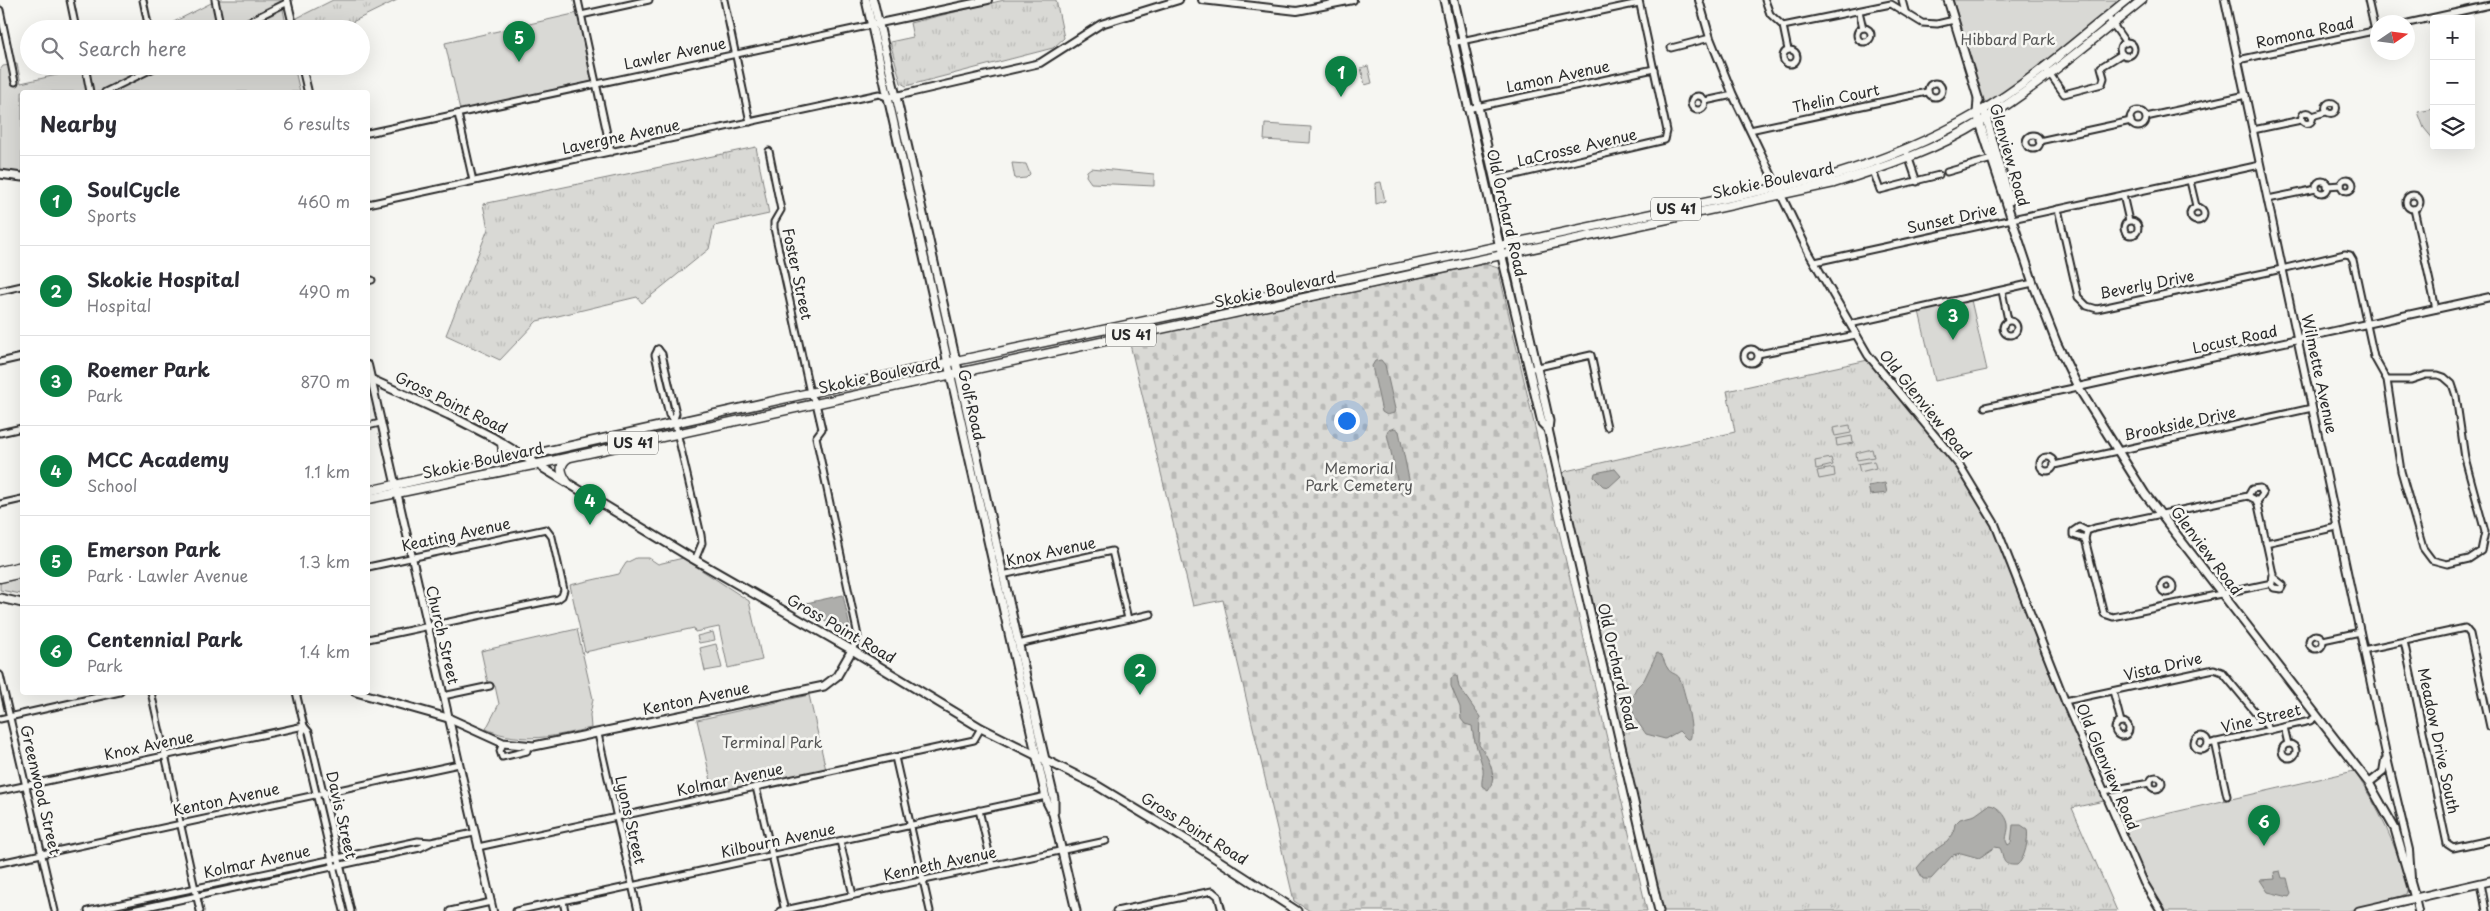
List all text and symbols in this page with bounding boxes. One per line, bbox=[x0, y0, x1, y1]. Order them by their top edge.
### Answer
street label: Romona Road bbox=[2254, 10, 2356, 53]
north arrow bbox=[2370, 15, 2415, 60]
map controls bbox=[2430, 15, 2475, 150]
button: + bbox=[2430, 15, 2475, 60]
search box bbox=[20, 20, 370, 75]
pin: 5 bbox=[503, 21, 535, 62]
park label: Hibbard Park bbox=[1961, 27, 2055, 50]
street label: Lawler Avenue bbox=[622, 30, 728, 75]
icon: search bbox=[38, 34, 66, 62]
text: Search here bbox=[78, 34, 187, 62]
street label: Lamon Avenue bbox=[1504, 53, 1612, 98]
pin: 1 bbox=[1325, 56, 1357, 97]
button: − bbox=[2430, 60, 2475, 105]
street label: Thelin Court bbox=[1790, 77, 1881, 118]
street label: Glenview Road bbox=[1985, 100, 2036, 209]
button: layers bbox=[2430, 105, 2475, 150]
text: Nearby bbox=[40, 107, 117, 139]
text: 6 results bbox=[283, 111, 350, 135]
street label: Lavergne Avenue bbox=[560, 112, 682, 159]
street label: LaCrosse Avenue bbox=[1514, 122, 1639, 172]
street label: Old Orchard Road bbox=[1482, 146, 1533, 279]
street label: Skokie Boulevard bbox=[1710, 155, 1836, 204]
text: SoulCycle bbox=[87, 175, 180, 203]
text: 1 bbox=[52, 189, 60, 213]
text: 460 m bbox=[298, 189, 350, 213]
street label: Sunset Drive bbox=[1905, 197, 1999, 238]
road number: US 41 bbox=[1651, 198, 1701, 220]
text: Sports bbox=[87, 203, 136, 227]
street label: Foster Street bbox=[777, 226, 819, 322]
street label: Beverly Drive bbox=[2097, 263, 2196, 304]
street label: Skokie Boulevard bbox=[1212, 264, 1338, 313]
text: Skokie Hospital bbox=[87, 265, 240, 293]
text: 2 bbox=[50, 279, 62, 303]
text: 490 m bbox=[299, 279, 350, 303]
text: Hospital bbox=[87, 293, 151, 317]
pin: 3 bbox=[1937, 299, 1969, 340]
street label: Wilmette Avenue bbox=[2297, 312, 2344, 436]
street label: Locust Road bbox=[2190, 318, 2279, 359]
road number: US 41 bbox=[1106, 324, 1156, 346]
street label: Old Glenview Road bbox=[1874, 344, 1978, 464]
street label: Skokie Boulevard bbox=[816, 350, 942, 399]
text: Roemer Park bbox=[87, 355, 210, 383]
street label: Gross Point Road bbox=[392, 364, 512, 439]
street label: Golf Road bbox=[953, 367, 992, 443]
text: 3 bbox=[51, 369, 61, 393]
text: 870 m bbox=[301, 369, 350, 393]
text: Park bbox=[87, 383, 123, 407]
street label: Brookside Drive bbox=[2122, 399, 2238, 446]
your location bbox=[1334, 408, 1360, 434]
road number: US 41 bbox=[608, 432, 658, 454]
street label: Skokie Boulevard bbox=[420, 435, 546, 484]
text: MCC Academy bbox=[87, 445, 229, 473]
park label: Memorial Park Cemetery bbox=[1305, 456, 1413, 496]
text: 4 bbox=[51, 459, 61, 483]
text: 1.1 km bbox=[304, 459, 350, 483]
text: School bbox=[87, 473, 137, 497]
pin: 4 bbox=[574, 484, 606, 525]
street label: Glenview Road bbox=[2166, 501, 2248, 599]
street label: Keating Avenue bbox=[399, 511, 512, 556]
street label: Knox Avenue bbox=[1004, 530, 1098, 571]
text: Emerson Park bbox=[87, 535, 221, 563]
text: 5 bbox=[51, 549, 61, 573]
text: 1.3 km bbox=[300, 549, 350, 573]
text: Park · Lawler Avenue bbox=[87, 563, 248, 587]
street label: Church Street bbox=[421, 583, 466, 686]
street label: Gross Point Road bbox=[783, 587, 901, 668]
street label: Old Orchard Road bbox=[1593, 600, 1644, 733]
text: Centennial Park bbox=[87, 625, 243, 653]
text: 6 bbox=[50, 639, 62, 663]
text: 1.4 km bbox=[300, 639, 350, 663]
street label: Vista Drive bbox=[2121, 645, 2204, 686]
text: Park bbox=[87, 653, 123, 677]
pin: 2 bbox=[1124, 654, 1156, 695]
street label: Meadow Drive South bbox=[2413, 666, 2466, 816]
street label: Kenton Avenue bbox=[640, 675, 751, 720]
street label: Vine Street bbox=[2219, 697, 2303, 738]
street label: Old Glenview Road bbox=[2071, 699, 2146, 834]
street label: Greenwood Street bbox=[15, 723, 68, 857]
street label: Knox Avenue bbox=[102, 724, 196, 765]
park label: Terminal Park bbox=[721, 730, 823, 753]
street label: Kolmar Avenue bbox=[674, 756, 785, 801]
street label: Davis Street bbox=[321, 768, 364, 861]
street label: Lyons Street bbox=[610, 773, 653, 866]
street label: Kenton Avenue bbox=[170, 776, 281, 821]
street label: Gross Point Road bbox=[1137, 786, 1253, 870]
pin: 6 bbox=[2248, 805, 2280, 846]
street label: Kilbourn Avenue bbox=[718, 816, 837, 863]
street label: Kolmar Avenue bbox=[201, 838, 312, 883]
street label: Kenneth Avenue bbox=[881, 839, 998, 886]

